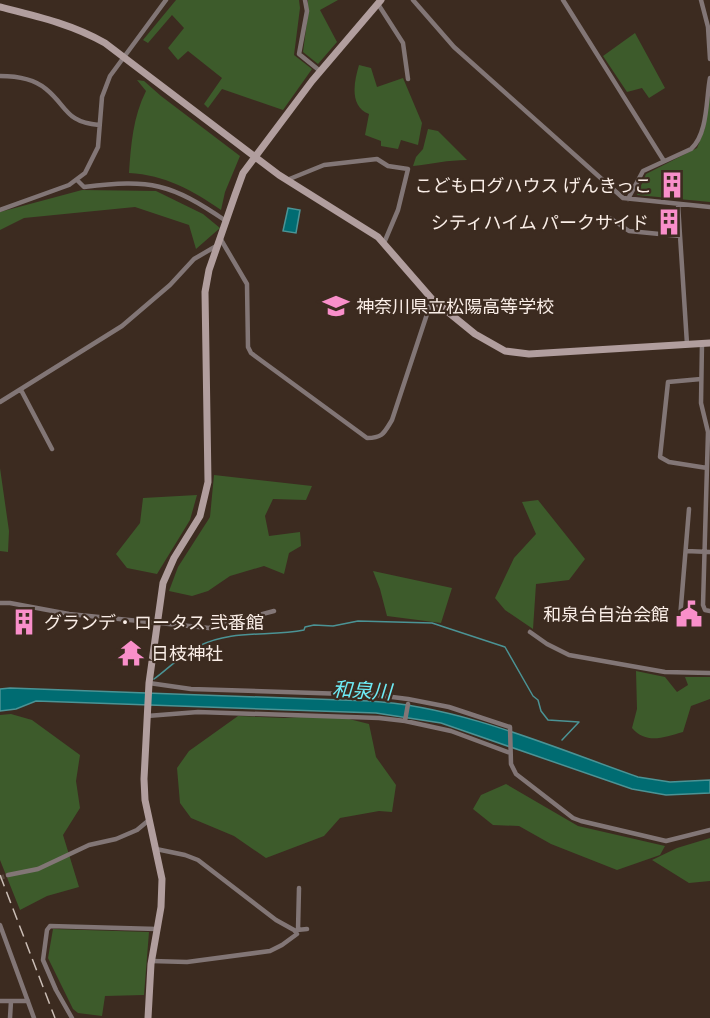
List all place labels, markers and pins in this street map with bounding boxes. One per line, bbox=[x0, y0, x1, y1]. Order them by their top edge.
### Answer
building icon: こどもログハウス げんきっこ bbox=[657, 170, 687, 200]
place label: こどもログハウス げんきっこ bbox=[415, 175, 652, 195]
building icon: シティハイム パークサイド bbox=[654, 207, 684, 237]
place label: シティハイム パークサイド bbox=[431, 212, 649, 232]
school or university icon: 神奈川県立松陽高等学校 bbox=[321, 291, 351, 321]
place label: 神奈川県立松陽高等学校 bbox=[356, 296, 554, 316]
public building icon: 和泉台自治会館 bbox=[674, 599, 704, 629]
place label: 和泉台自治会館 bbox=[543, 604, 669, 624]
building icon: グランデ・ロータス 弐番館 bbox=[9, 607, 39, 637]
place label: グランデ・ロータス 弐番館 bbox=[44, 612, 264, 632]
temple icon: 日枝神社 bbox=[116, 638, 146, 668]
place label: 日枝神社 bbox=[151, 643, 223, 663]

